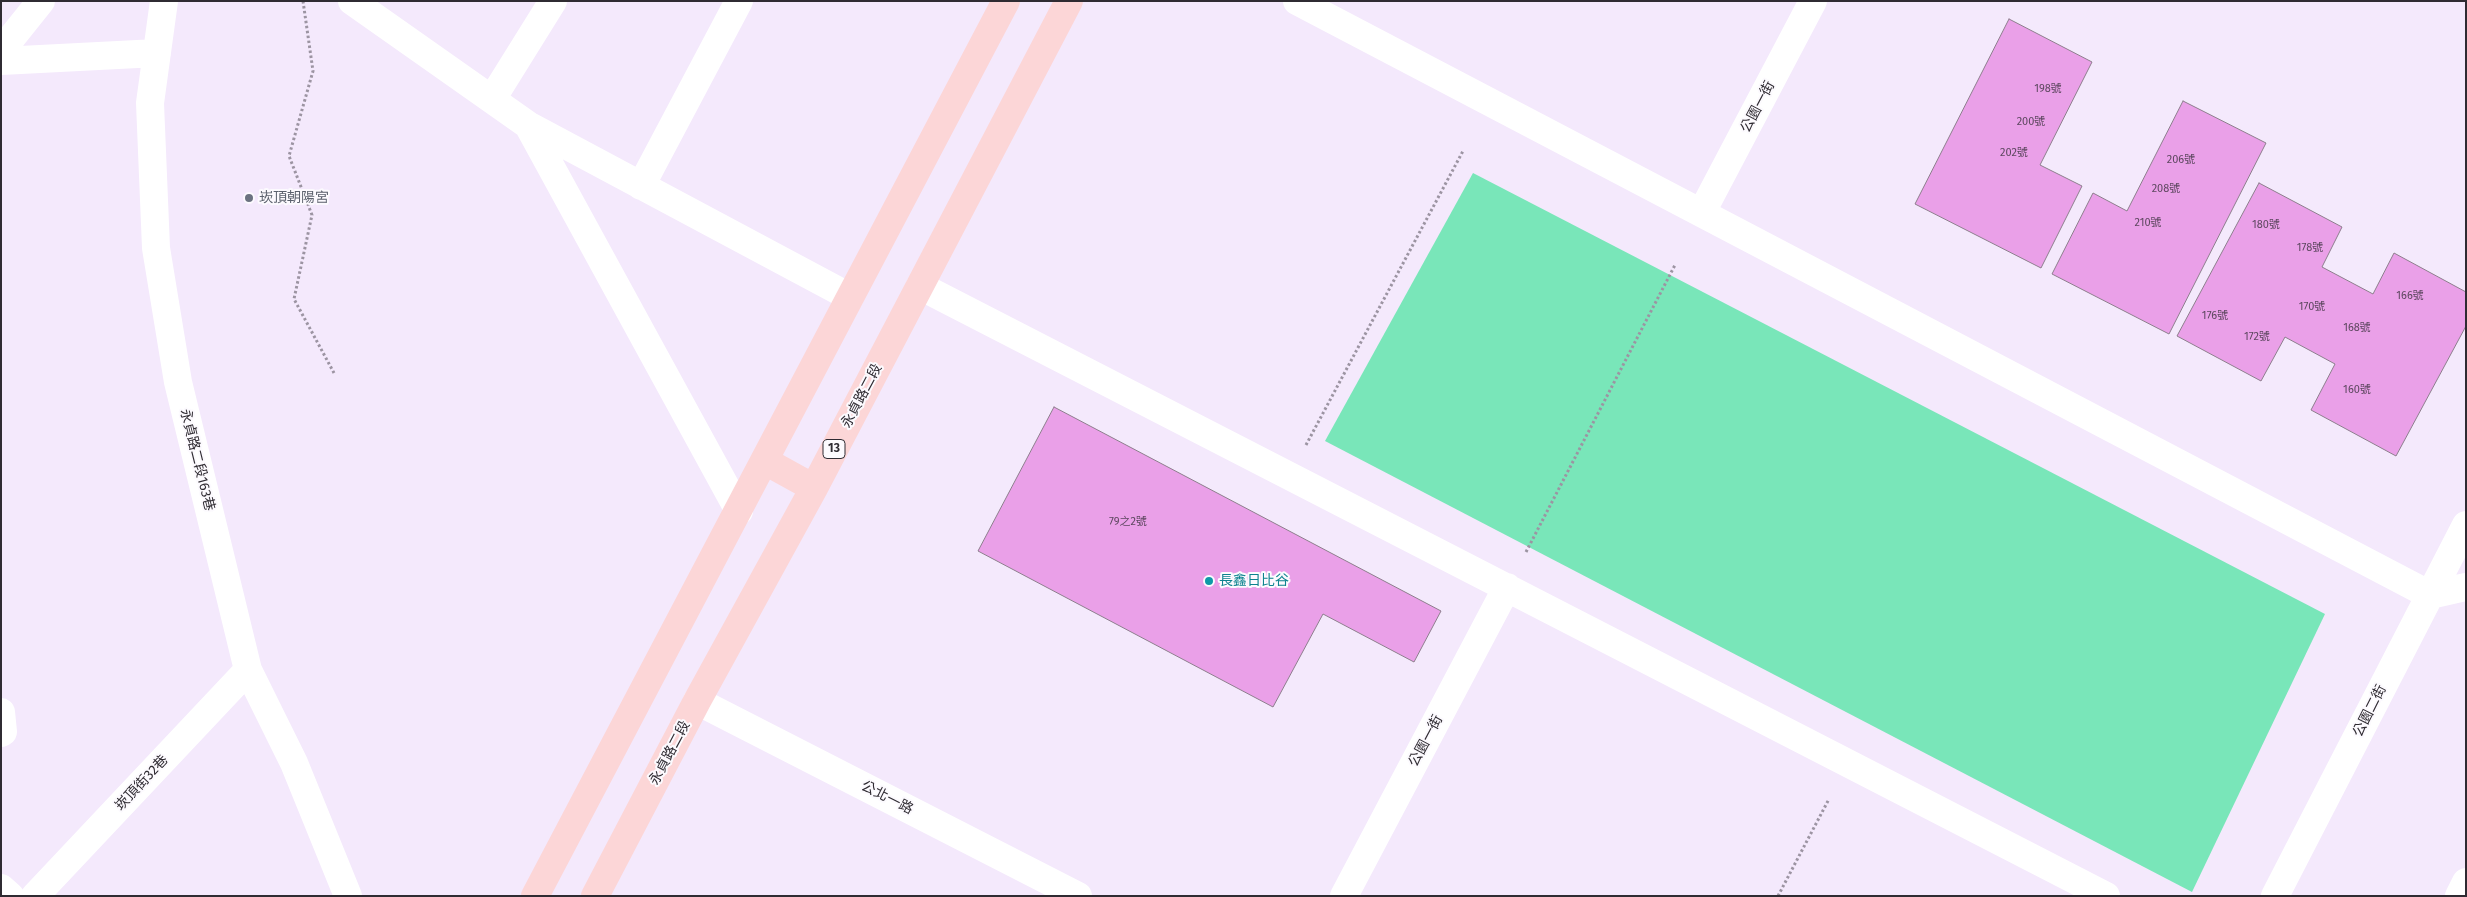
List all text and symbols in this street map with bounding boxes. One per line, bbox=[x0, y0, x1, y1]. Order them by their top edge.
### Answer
street label: 公園一街 bbox=[1737, 78, 1779, 136]
house number: 198號 bbox=[2034, 82, 2062, 96]
house number: 200號 bbox=[2017, 115, 2045, 129]
house number: 202號 bbox=[2000, 146, 2028, 160]
house number: 206號 bbox=[2167, 153, 2195, 167]
house number: 208號 bbox=[2152, 182, 2180, 196]
place label: 崁頂朝陽宮 bbox=[259, 190, 329, 206]
marker: 崁頂朝陽宮 bbox=[243, 192, 255, 204]
house number: 210號 bbox=[2134, 216, 2162, 230]
house number: 180號 bbox=[2252, 218, 2280, 232]
house number: 178號 bbox=[2297, 241, 2323, 255]
house number: 166號 bbox=[2396, 289, 2424, 303]
house number: 170號 bbox=[2299, 300, 2325, 314]
house number: 176號 bbox=[2202, 309, 2228, 323]
house number: 168號 bbox=[2343, 321, 2371, 335]
house number: 172號 bbox=[2244, 330, 2270, 344]
street label: 永貞路二段 bbox=[838, 361, 886, 431]
house number: 160號 bbox=[2343, 383, 2371, 397]
street label: 永貞路二段163巷 bbox=[176, 407, 218, 513]
road number: 13 bbox=[823, 439, 845, 458]
house number: 79之2號 bbox=[1109, 515, 1147, 529]
place label: 長鑫日比谷 bbox=[1219, 573, 1289, 589]
marker: 長鑫日比谷 bbox=[1203, 575, 1215, 587]
street label: 公園二街 bbox=[2350, 682, 2390, 740]
street label: 公園一街 bbox=[1405, 712, 1447, 770]
street label: 永貞路二段 bbox=[646, 718, 694, 788]
street label: 崁頂街32巷 bbox=[112, 752, 172, 814]
street label: 公北一路 bbox=[858, 778, 916, 818]

